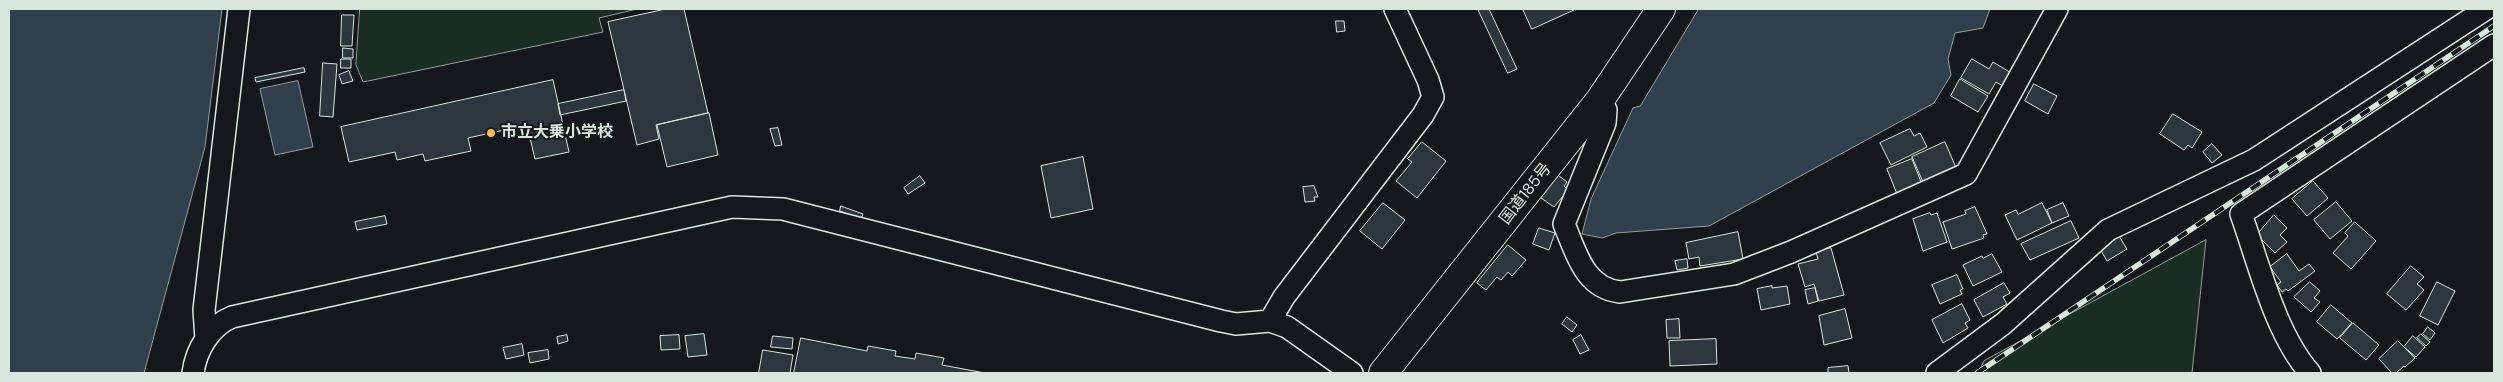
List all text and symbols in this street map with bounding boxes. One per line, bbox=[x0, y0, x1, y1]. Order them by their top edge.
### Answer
place label: 市立大乗小学校 bbox=[501, 123, 613, 143]
marker: 市立大乗小学校 bbox=[485, 127, 497, 139]
street label: 国道185号 bbox=[1496, 160, 1556, 228]

